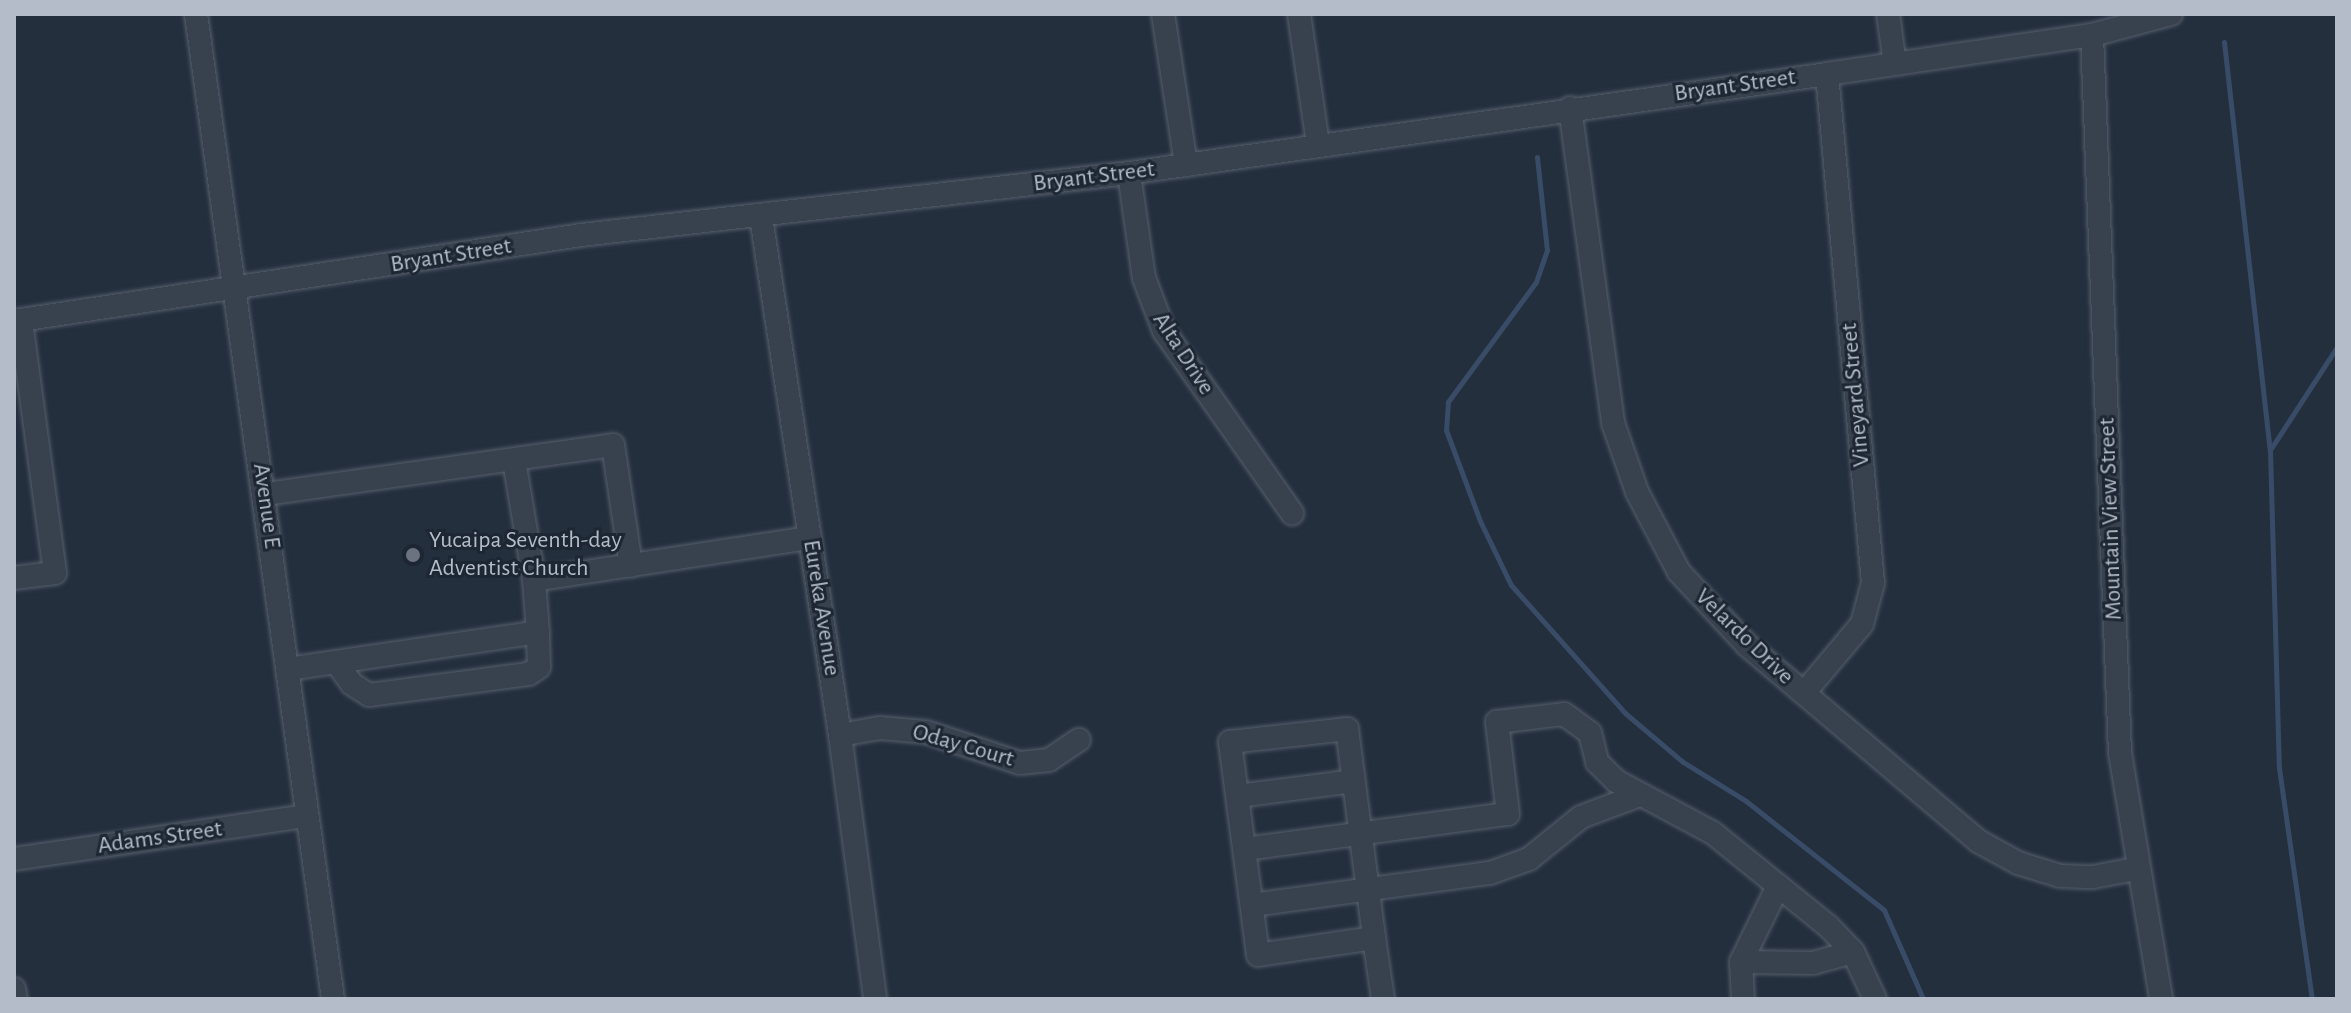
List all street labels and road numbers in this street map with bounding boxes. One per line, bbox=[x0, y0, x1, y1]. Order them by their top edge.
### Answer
street label: Bryant Street bbox=[1673, 63, 1797, 109]
street label: Bryant Street bbox=[1032, 155, 1156, 199]
street label: Bryant Street bbox=[389, 232, 513, 280]
street label: Alta Drive bbox=[1146, 307, 1220, 401]
street label: Vineyard Street bbox=[1835, 322, 1877, 468]
street label: Mountain View Street bbox=[2093, 417, 2129, 621]
street label: Avenue E bbox=[246, 462, 286, 550]
street label: Eureka Avenue bbox=[796, 538, 846, 678]
street label: Velardo Drive bbox=[1689, 583, 1799, 691]
street label: Oday Court bbox=[909, 718, 1017, 774]
street label: Adams Street bbox=[96, 815, 224, 861]

